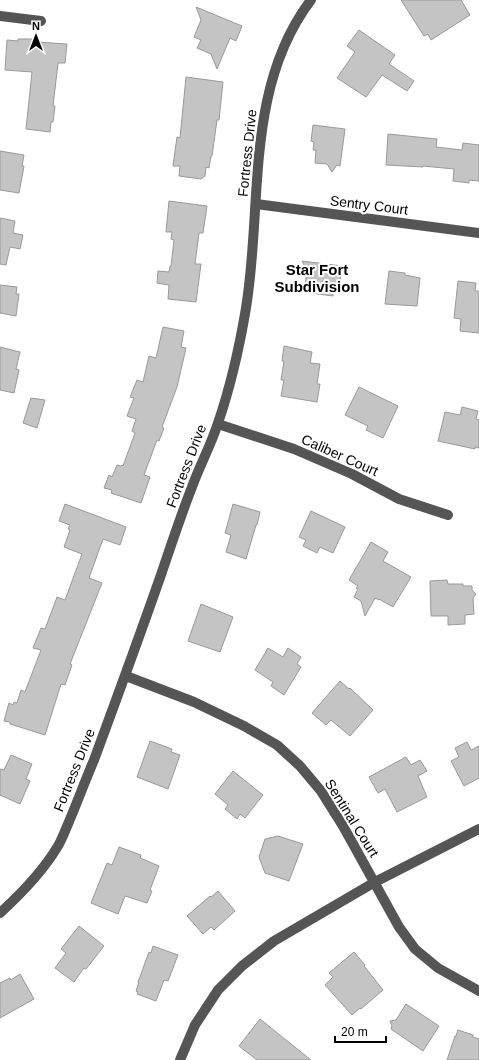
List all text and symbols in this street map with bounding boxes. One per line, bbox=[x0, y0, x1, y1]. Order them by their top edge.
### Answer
north arrow bbox=[16, 16, 56, 56]
text: N bbox=[32, 20, 40, 32]
street label: Fortress Drive bbox=[234, 108, 260, 198]
street label: Sentry Court bbox=[329, 192, 409, 218]
district label: Star Fort Subdivision bbox=[274, 261, 360, 295]
street label: Fortress Drive bbox=[163, 422, 209, 510]
street label: Caliber Court bbox=[299, 431, 381, 479]
street label: Fortress Drive bbox=[50, 726, 98, 814]
street label: Sentinal Court bbox=[322, 776, 382, 860]
scale bar bbox=[335, 1018, 386, 1044]
text: 20 m bbox=[341, 1025, 368, 1039]

